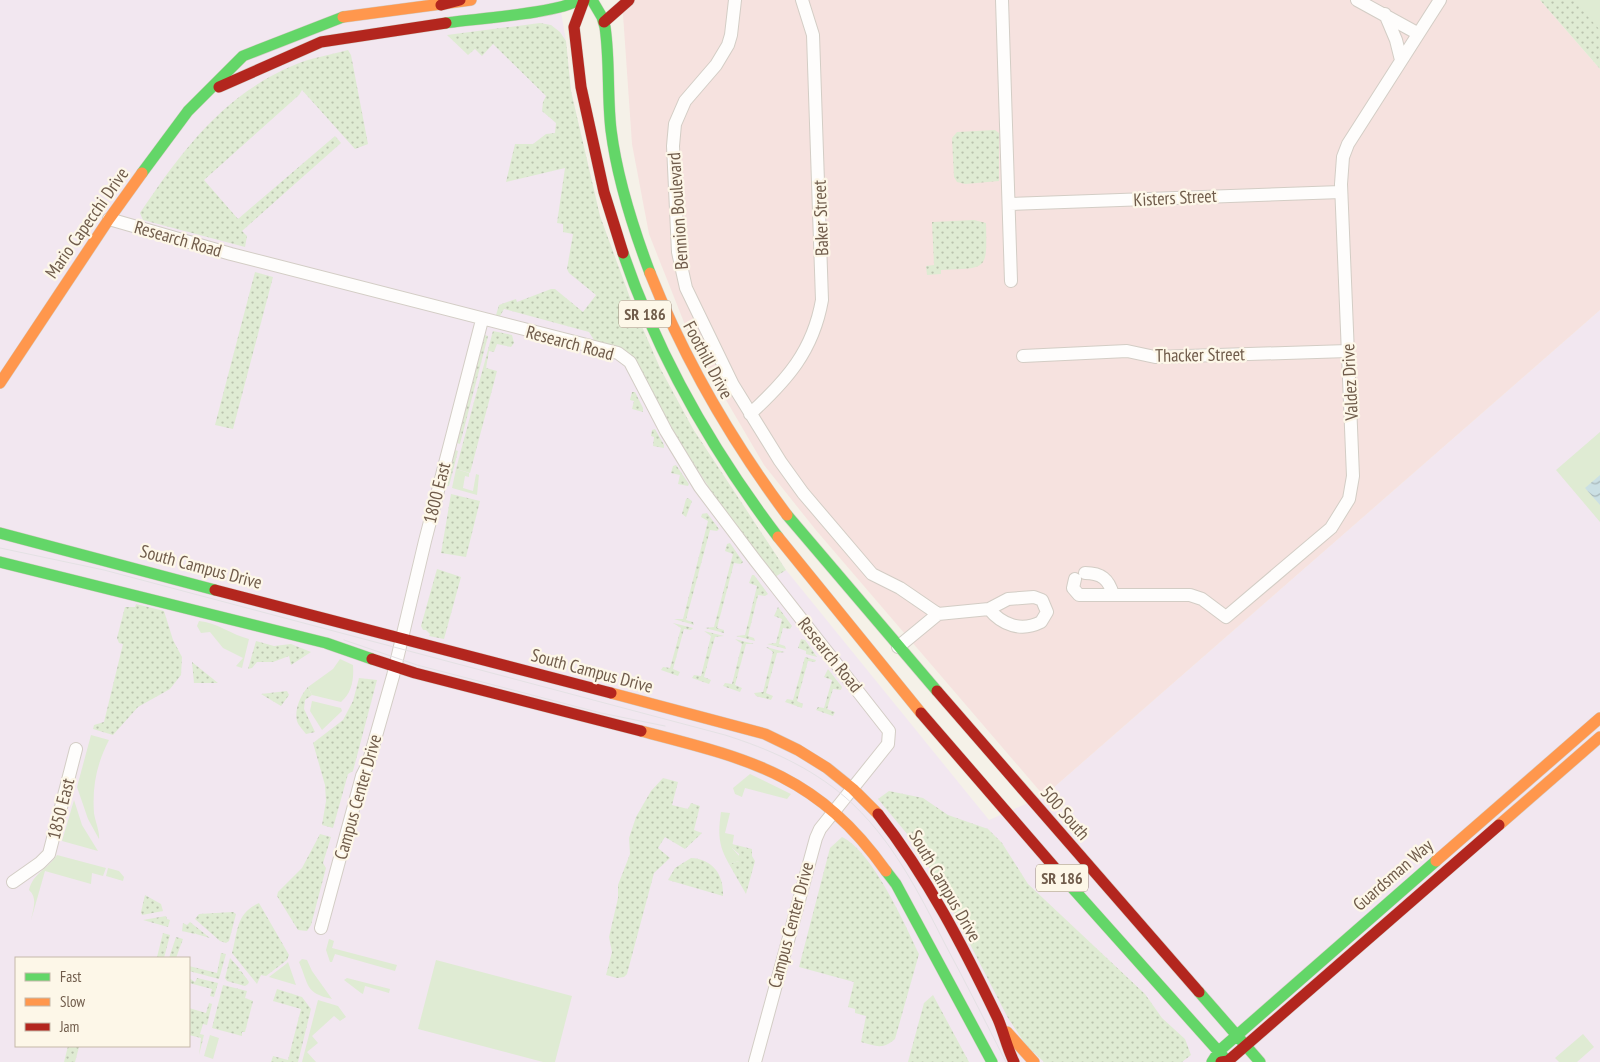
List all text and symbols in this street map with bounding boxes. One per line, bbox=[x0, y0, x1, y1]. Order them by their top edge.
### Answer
street label: Bennion Boulevard bbox=[662, 152, 693, 270]
street label: Mario Capecchi Drive bbox=[40, 163, 133, 283]
street label: Baker Street bbox=[808, 180, 833, 256]
street label: Kisters Street bbox=[1133, 184, 1217, 211]
street label: Research Road bbox=[132, 215, 225, 262]
road number: SR 186 bbox=[619, 300, 671, 328]
street label: Foothill Drive bbox=[678, 317, 738, 403]
street label: Research Road bbox=[524, 320, 617, 365]
street label: Thacker Street bbox=[1155, 342, 1245, 367]
street label: Valdez Drive bbox=[1336, 343, 1363, 422]
street label: 1800 East bbox=[418, 460, 455, 526]
street label: South Campus Drive bbox=[138, 539, 265, 594]
street label: Research Road bbox=[793, 613, 868, 697]
street label: South Campus Drive bbox=[529, 643, 656, 698]
street label: Campus Center Drive bbox=[329, 732, 386, 862]
street label: 1850 East bbox=[42, 776, 79, 842]
street label: 500 South bbox=[1036, 781, 1095, 844]
street label: South Campus Drive bbox=[904, 826, 987, 946]
street label: Guardsman Way bbox=[1348, 833, 1438, 916]
street label: Campus Center Drive bbox=[763, 859, 818, 990]
road number: SR 186 bbox=[1036, 864, 1088, 891]
legend bbox=[15, 957, 190, 1047]
text: Fast bbox=[60, 967, 81, 986]
text: Slow bbox=[60, 992, 85, 1011]
text: Jam bbox=[59, 1017, 79, 1036]

